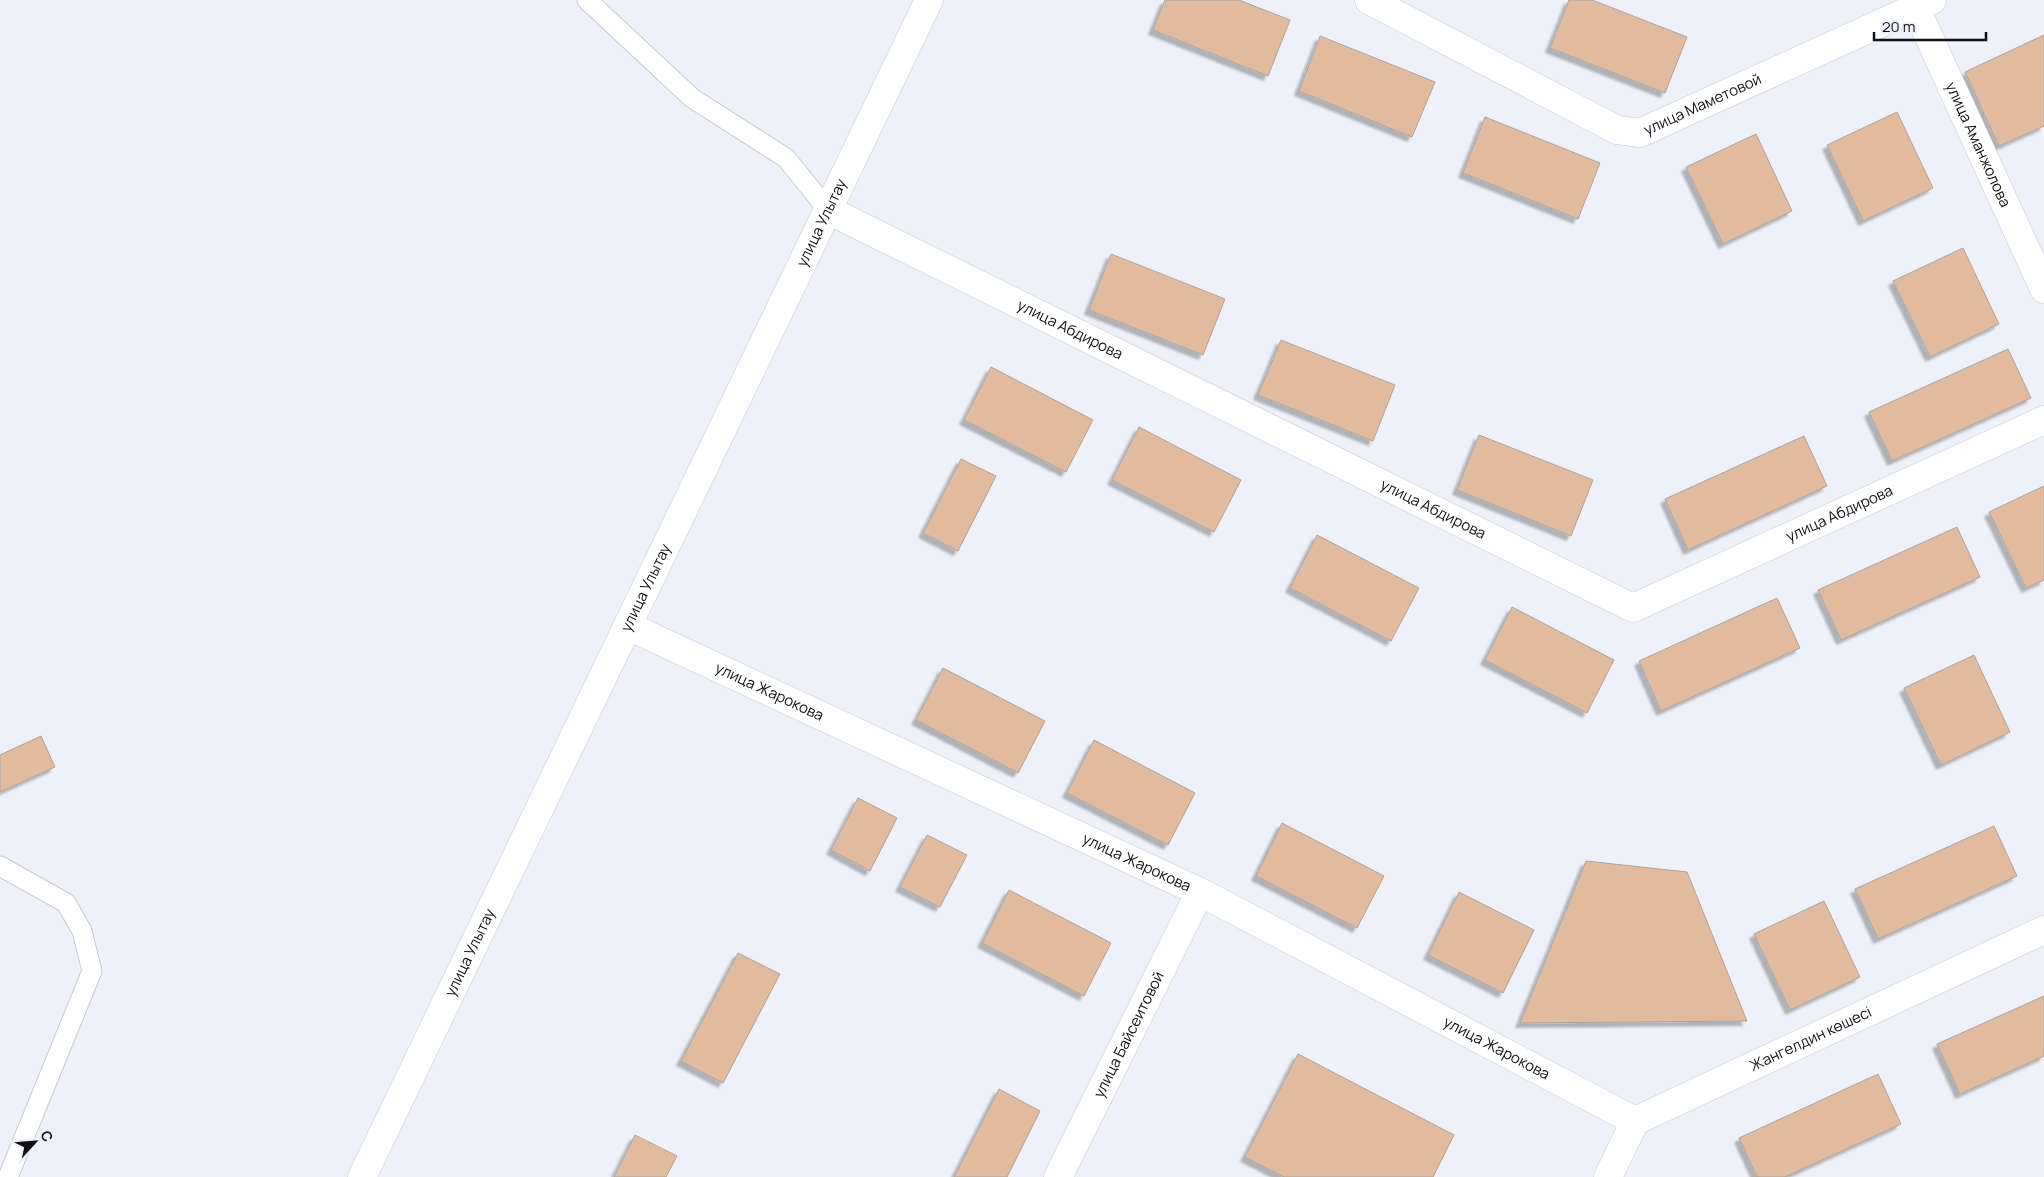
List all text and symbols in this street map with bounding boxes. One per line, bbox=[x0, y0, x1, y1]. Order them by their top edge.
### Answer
scale bar bbox=[1874, 10, 1986, 42]
text: 20 m bbox=[1882, 16, 1915, 37]
street label: улица Маметовой bbox=[1640, 68, 1765, 140]
street label: улица Аманжолова bbox=[1941, 78, 2016, 210]
street label: улица Улытау bbox=[791, 175, 851, 270]
street label: улица Абдирова bbox=[1014, 294, 1127, 364]
street label: улица Абдирова bbox=[1377, 474, 1490, 544]
street label: улица Абдирова bbox=[1782, 480, 1896, 547]
street label: улица Улытау bbox=[615, 540, 676, 635]
street label: улица Жарокова bbox=[712, 657, 827, 726]
street label: улица Жарокова bbox=[1079, 828, 1195, 896]
street label: улица Улытау bbox=[439, 905, 500, 1000]
street label: улица Байсеитовой bbox=[1088, 968, 1169, 1101]
street label: Жангелдин көшесі bbox=[1746, 1001, 1875, 1076]
street label: улица Жарокова bbox=[1440, 1011, 1554, 1084]
north arrow bbox=[10, 1117, 60, 1167]
text: С bbox=[36, 1127, 58, 1145]

